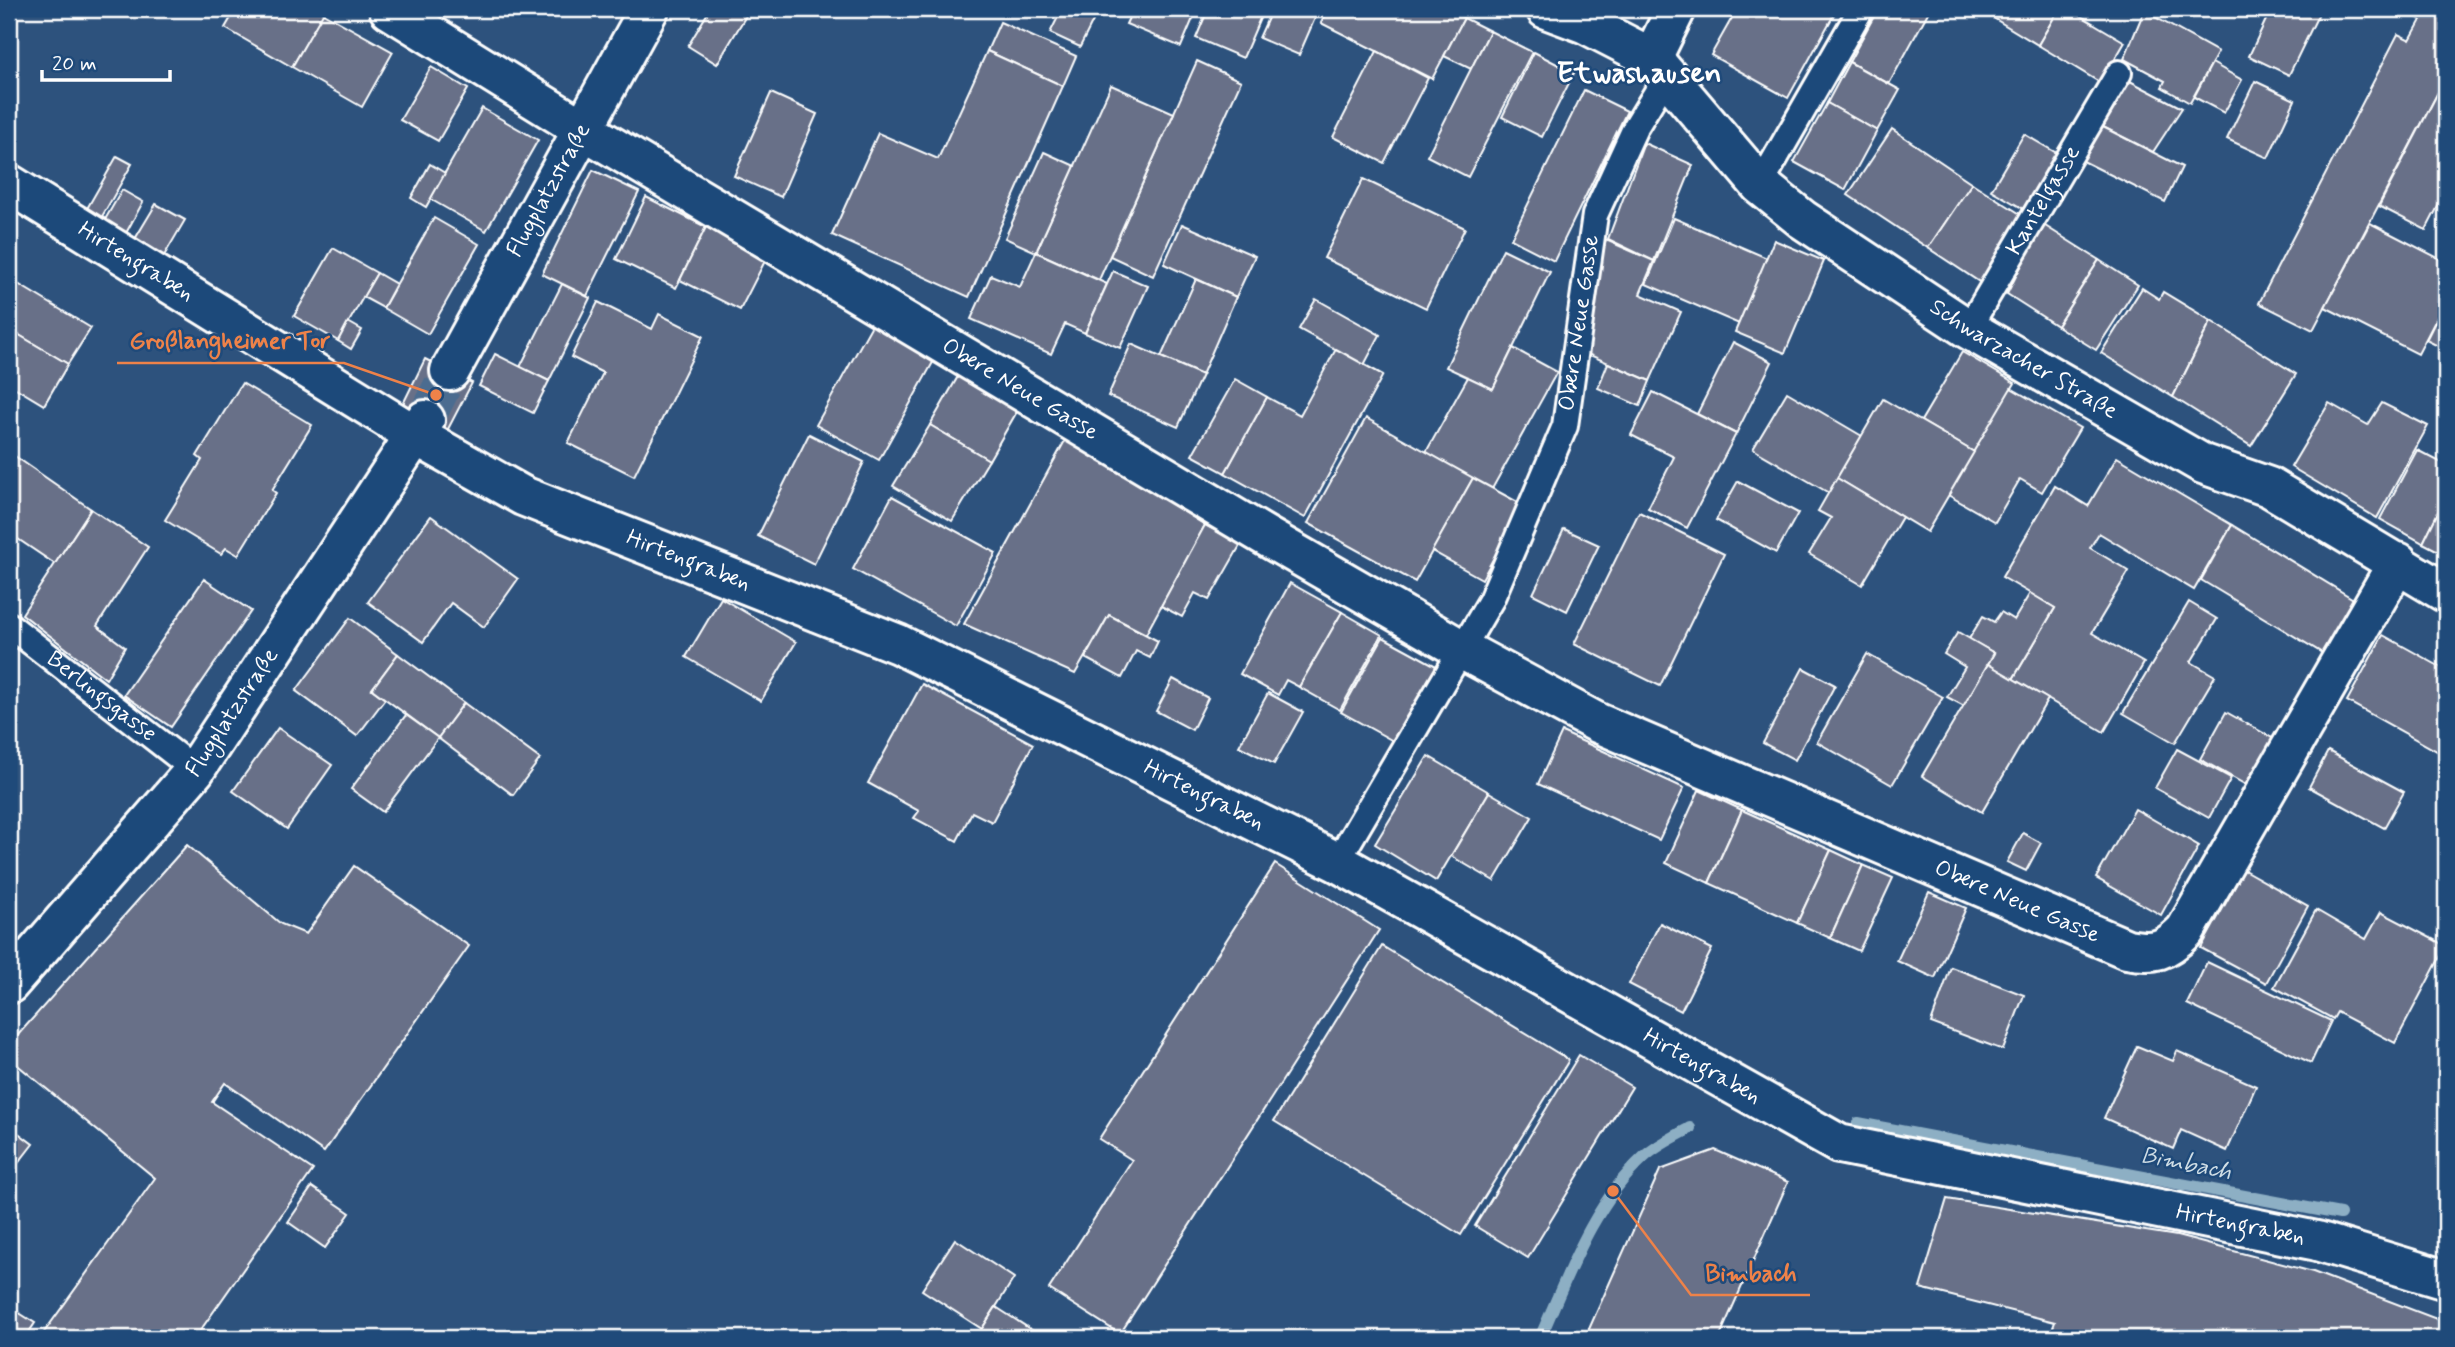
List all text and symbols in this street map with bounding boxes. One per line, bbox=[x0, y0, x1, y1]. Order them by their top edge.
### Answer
scale bar bbox=[42, 38, 170, 82]
text: 20 m bbox=[52, 50, 97, 78]
district label: Etwashausen bbox=[1556, 54, 1722, 93]
street label: Flugplatzstraße bbox=[500, 118, 598, 263]
street label: Kantelgasse bbox=[2000, 140, 2088, 261]
street label: Hirtengraben bbox=[72, 215, 199, 310]
street label: Obere Neue Gasse bbox=[1552, 233, 1607, 413]
street label: Schwarzacher Straße bbox=[1923, 292, 2123, 427]
callout: Großlangheimer Tor bbox=[117, 318, 344, 363]
text: Großlangheimer Tor bbox=[130, 326, 330, 360]
street label: Obere Neue Gasse bbox=[936, 331, 1104, 448]
street label: Hirtengraben bbox=[622, 523, 755, 599]
street label: Flugplatzstraße bbox=[179, 642, 286, 783]
street label: Berlingsgasse bbox=[40, 645, 162, 749]
street label: Hirtengraben bbox=[1138, 753, 1269, 838]
street label: Obere Neue Gasse bbox=[1930, 853, 2105, 951]
street label: Hirtengraben bbox=[1637, 1022, 1766, 1112]
water label: Bimbach bbox=[2138, 1140, 2234, 1188]
street label: Hirtengraben bbox=[2173, 1198, 2308, 1253]
callout: Bimbach bbox=[1691, 1250, 1810, 1295]
text: Bimbach bbox=[1705, 1259, 1797, 1290]

